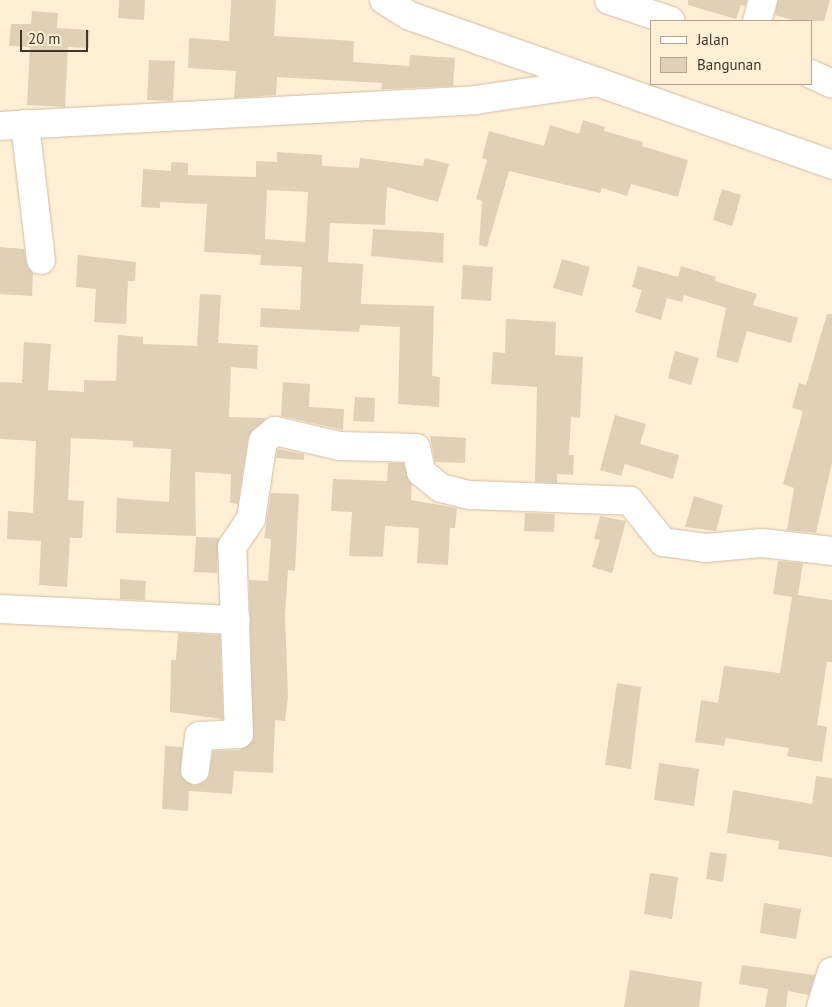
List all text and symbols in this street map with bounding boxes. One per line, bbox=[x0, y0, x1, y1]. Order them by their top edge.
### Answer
scale bar bbox=[22, 20, 90, 52]
legend bbox=[650, 20, 812, 85]
text: 20 m bbox=[28, 29, 61, 48]
text: Jalan bbox=[697, 30, 729, 49]
text: Bangunan bbox=[697, 55, 761, 74]

